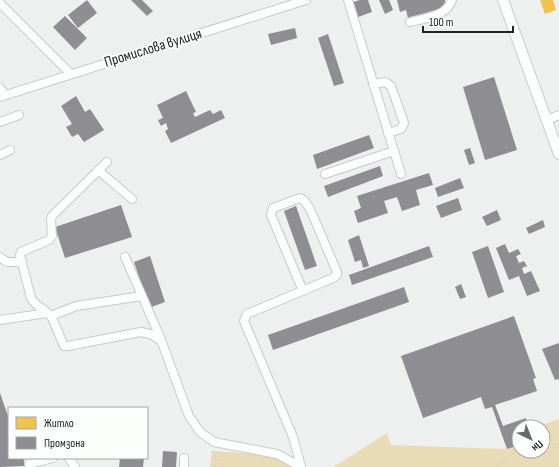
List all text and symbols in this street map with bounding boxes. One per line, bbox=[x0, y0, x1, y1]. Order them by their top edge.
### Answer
scale bar bbox=[423, 8, 513, 34]
text: 100 m bbox=[429, 15, 454, 30]
street label: Промислова вулиця bbox=[102, 24, 204, 72]
legend bbox=[8, 407, 148, 459]
text: Житло bbox=[44, 416, 74, 431]
north arrow bbox=[511, 419, 551, 459]
text: Промзона bbox=[44, 436, 85, 451]
text: Пн bbox=[529, 438, 546, 454]

